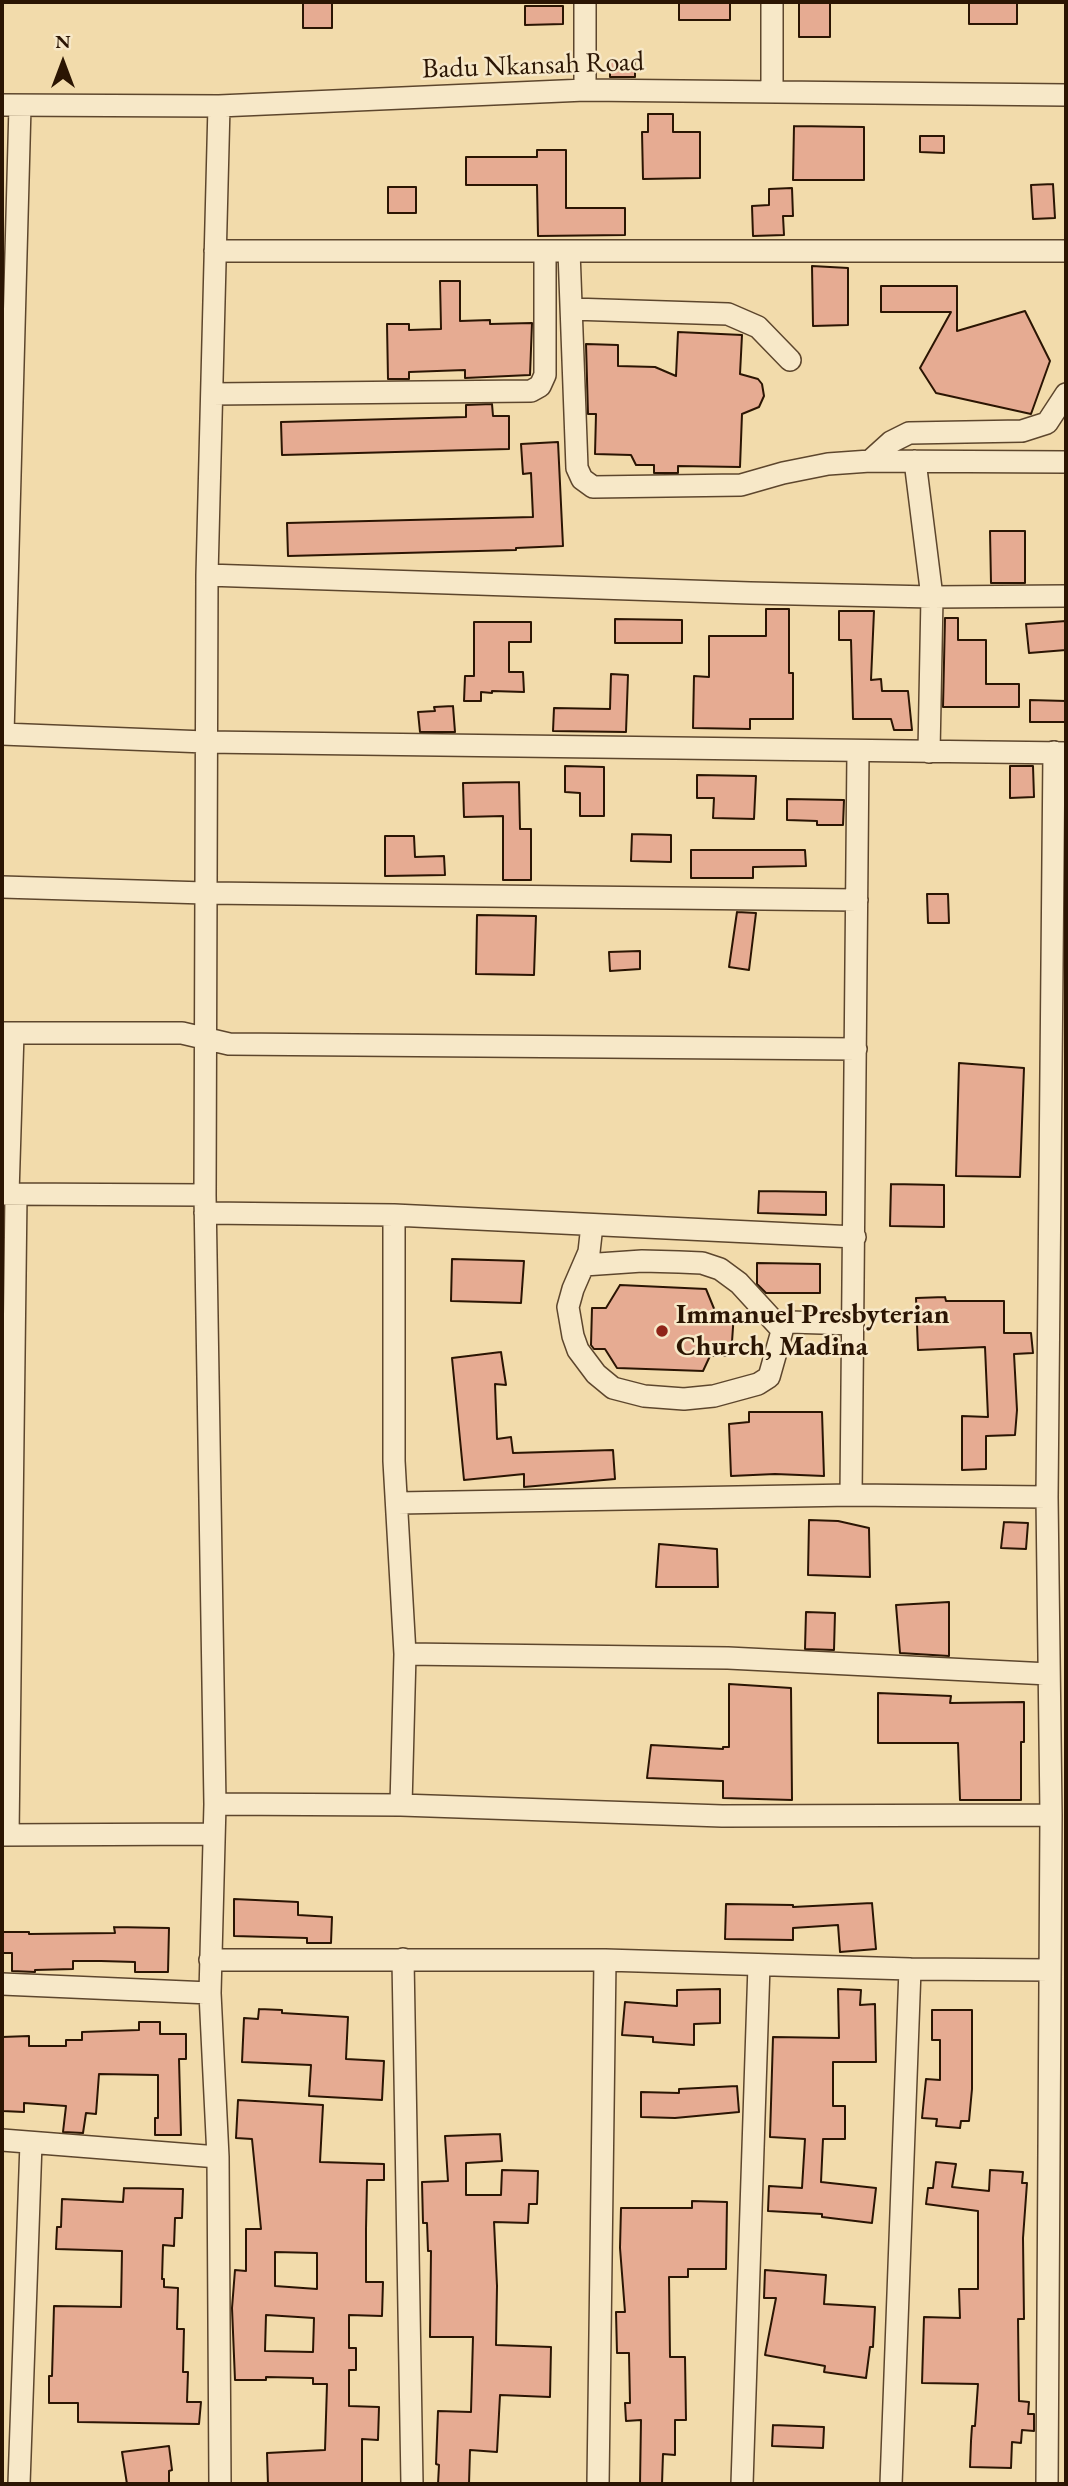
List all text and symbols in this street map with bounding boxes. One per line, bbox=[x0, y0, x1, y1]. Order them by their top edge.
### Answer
north arrow bbox=[28, 28, 98, 98]
text: N bbox=[55, 29, 71, 54]
street label: Badu Nkansah Road bbox=[421, 45, 645, 87]
place label: Immanuel Presbyterian Church, Madina bbox=[676, 1298, 950, 1364]
marker: Immanuel Presbyterian Church, Madina bbox=[654, 1323, 670, 1339]

